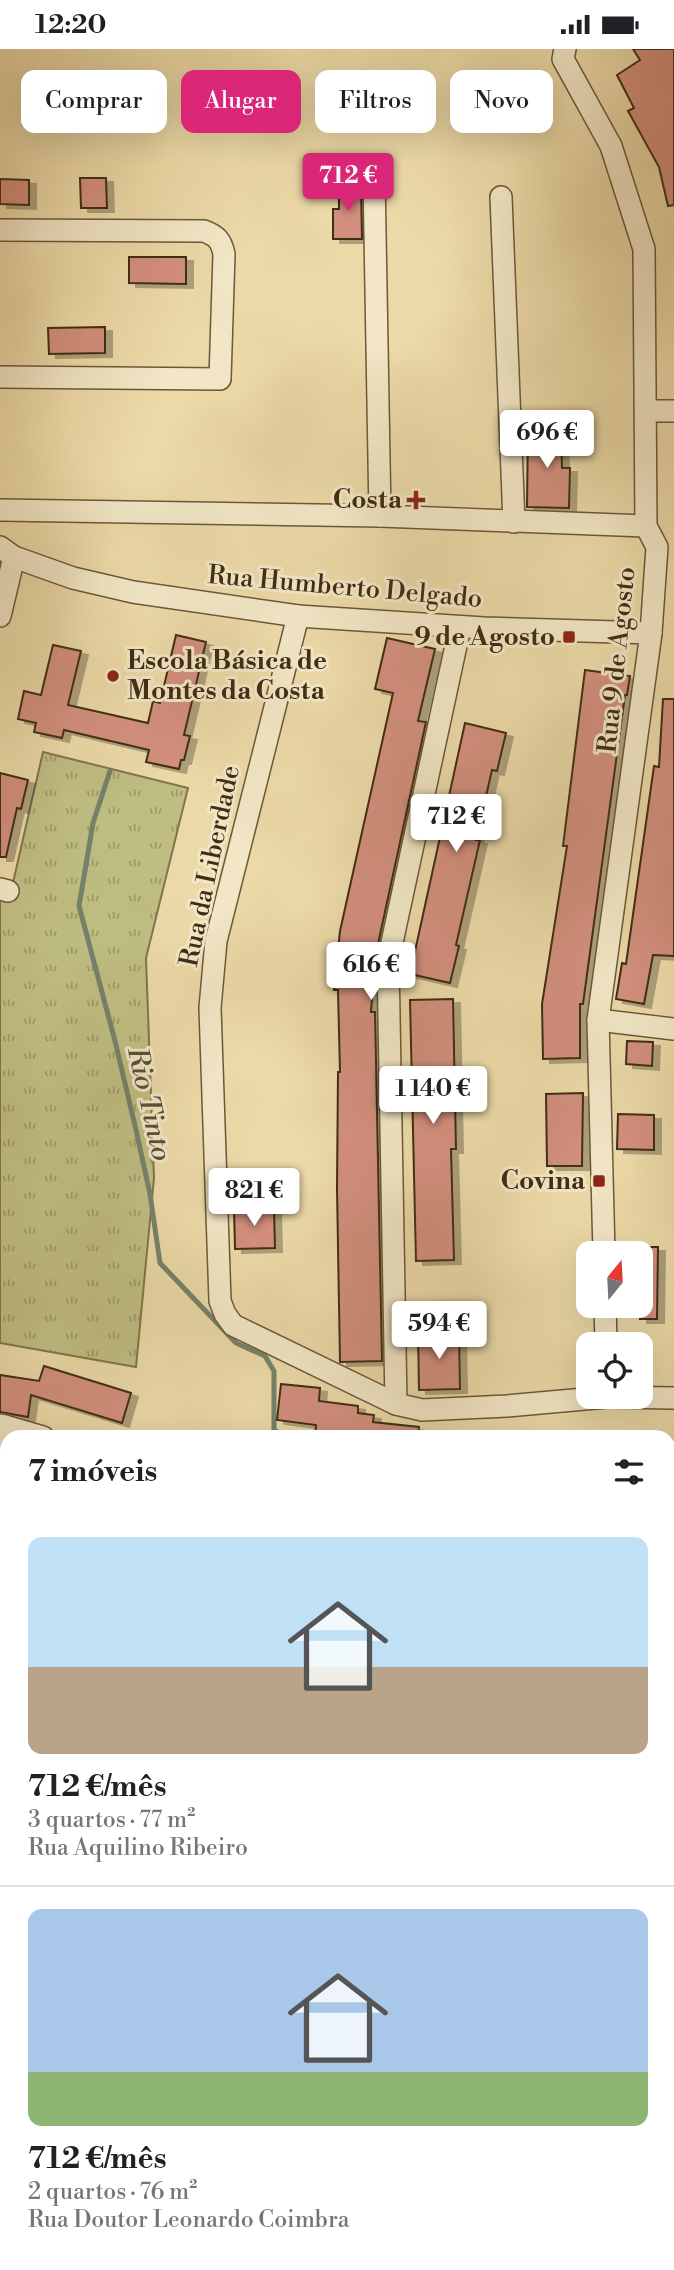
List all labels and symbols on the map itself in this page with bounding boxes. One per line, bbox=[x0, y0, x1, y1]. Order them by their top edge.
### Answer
pin: 712 € bbox=[299, 153, 397, 213]
pin: 696 € bbox=[498, 411, 596, 470]
place label: Costa bbox=[333, 484, 403, 516]
marker: Costa bbox=[408, 492, 424, 508]
street label: Rua Humberto Delgado bbox=[206, 559, 484, 615]
street label: Rua 9 de Agosto bbox=[591, 565, 643, 755]
place label: 9 de Agosto bbox=[414, 621, 555, 653]
marker: 9 de Agosto bbox=[561, 629, 577, 645]
place label: Escola Básica de Montes da Costa bbox=[127, 645, 327, 707]
marker: Escola Básica de Montes da Costa bbox=[105, 668, 121, 684]
street label: Rua da Liberdade bbox=[173, 762, 247, 970]
pin: 712 € bbox=[407, 795, 505, 854]
pin: 616 € bbox=[322, 943, 420, 1002]
water label: Rio Tinto bbox=[119, 1043, 179, 1164]
pin: 1 140 € bbox=[368, 1067, 498, 1126]
place label: Covina bbox=[501, 1165, 586, 1197]
pin: 821 € bbox=[205, 1169, 303, 1228]
marker: Covina bbox=[591, 1173, 607, 1189]
north arrow bbox=[576, 1241, 653, 1318]
pin: 594 € bbox=[390, 1301, 488, 1361]

